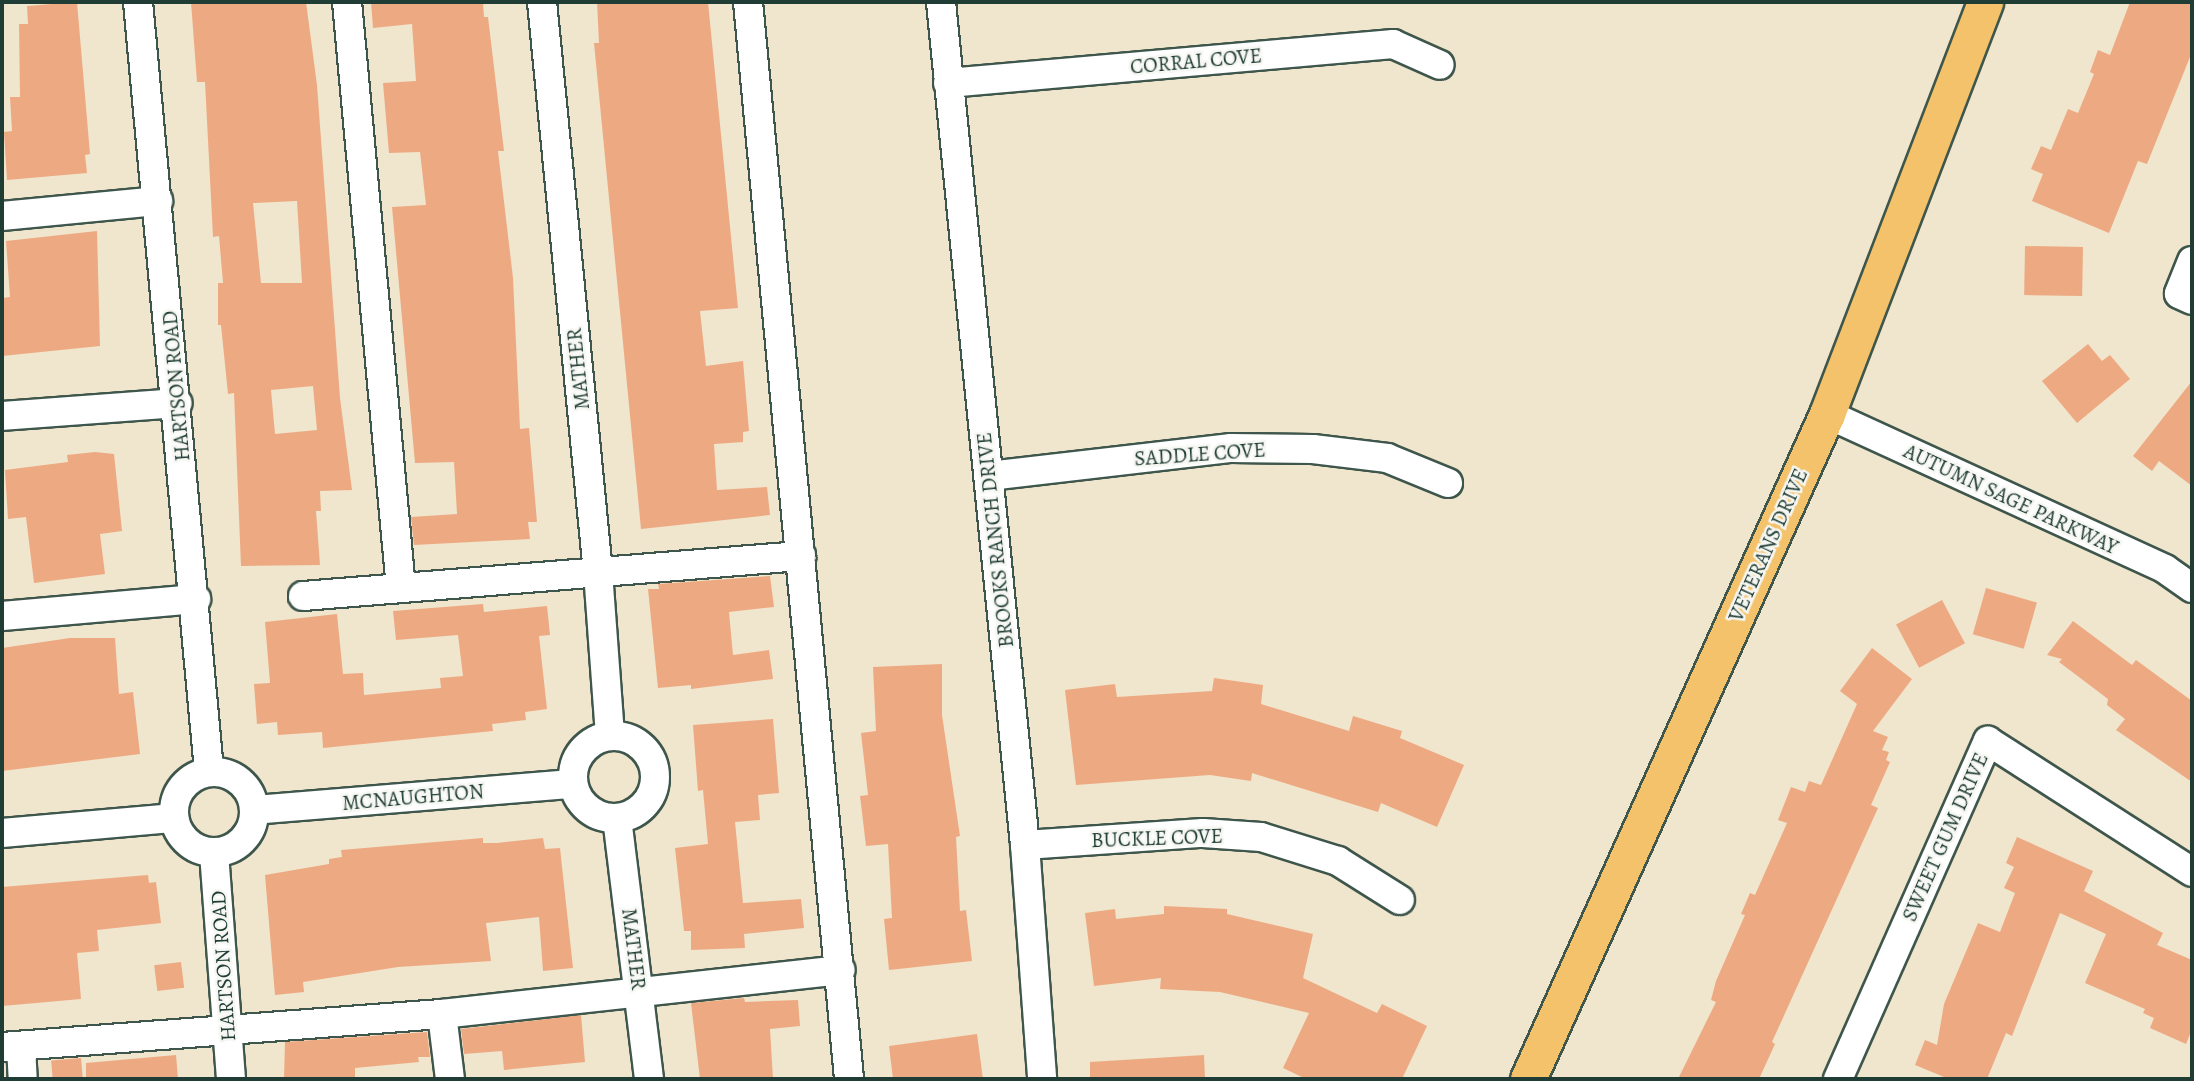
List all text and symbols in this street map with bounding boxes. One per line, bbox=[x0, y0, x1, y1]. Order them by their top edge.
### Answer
street label: CORRAL COVE bbox=[1129, 43, 1263, 79]
street label: HARTSON ROAD bbox=[157, 310, 195, 462]
street label: MATHER bbox=[561, 327, 595, 411]
street label: BROOKS RANCH DRIVE bbox=[971, 431, 1019, 649]
street label: SADDLE COVE bbox=[1133, 437, 1267, 471]
street label: AUTUMN SAGE PARKWAY bbox=[1900, 438, 2122, 560]
street label: VETERANS DRIVE bbox=[1723, 465, 1813, 625]
street label: SWEET GUM DRIVE bbox=[1897, 749, 1993, 925]
street label: MCNAUGHTON bbox=[341, 778, 485, 816]
street label: BUCKLE COVE bbox=[1091, 823, 1223, 853]
street label: HARTSON ROAD bbox=[205, 890, 241, 1042]
street label: MATHER bbox=[616, 907, 652, 991]

